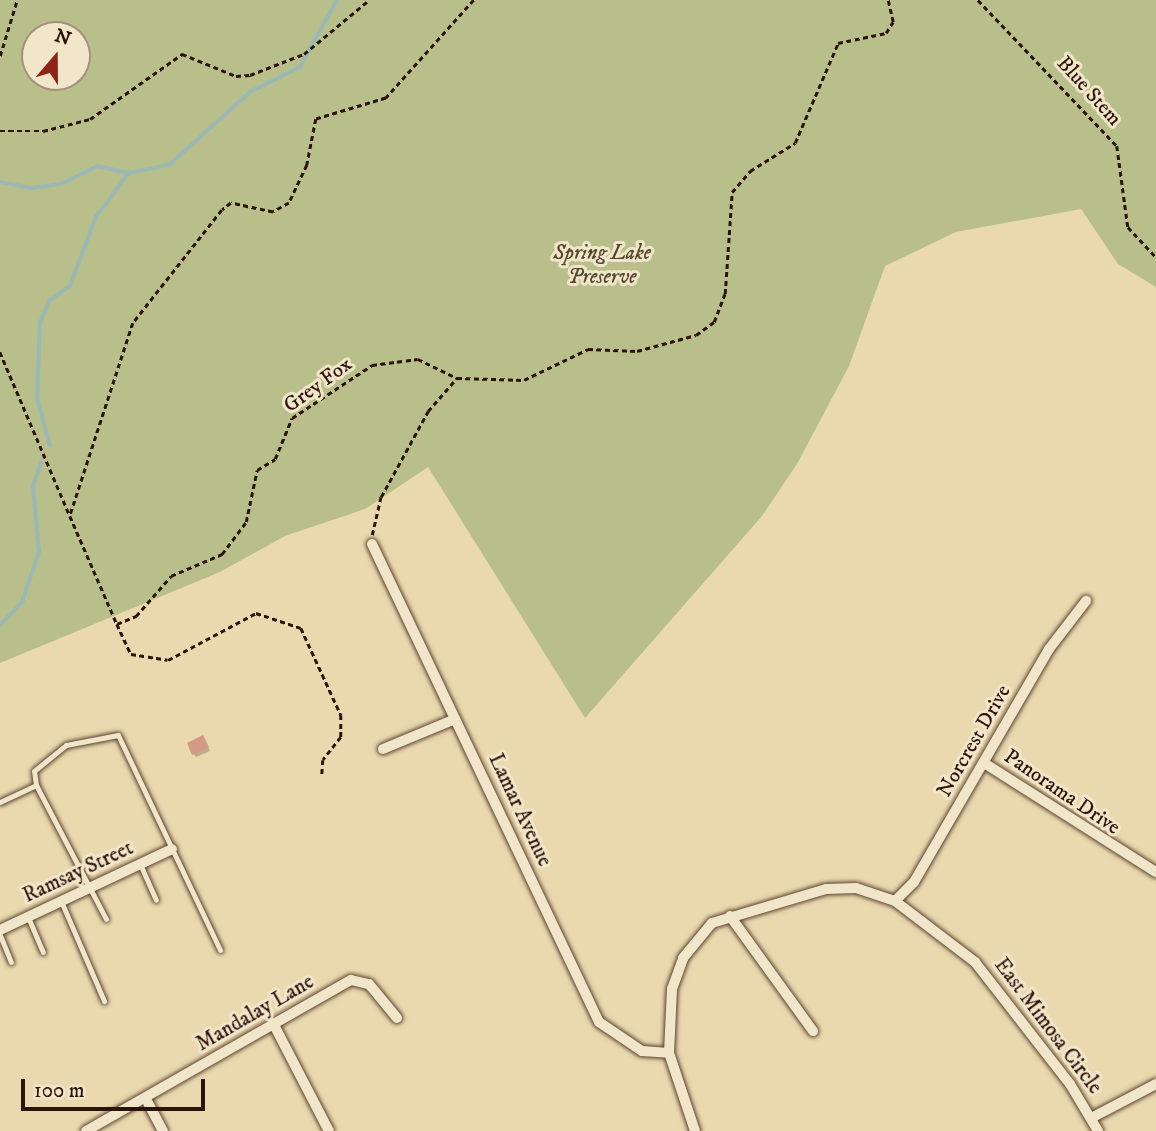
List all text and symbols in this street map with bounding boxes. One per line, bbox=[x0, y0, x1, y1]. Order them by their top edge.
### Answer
north arrow bbox=[21, 21, 91, 91]
text: N bbox=[51, 24, 74, 51]
street label: Blue Stem bbox=[1051, 51, 1127, 131]
park label: Spring Lake Preserve bbox=[553, 240, 651, 290]
street label: Grey Fox bbox=[279, 352, 357, 418]
street label: Norcrest Drive bbox=[932, 680, 1016, 802]
street label: Panorama Drive bbox=[999, 744, 1125, 840]
street label: Lamar Avenue bbox=[483, 750, 557, 870]
street label: Ramsay Street bbox=[19, 836, 137, 908]
street label: East Mimosa Circle bbox=[989, 953, 1107, 1099]
street label: Mandalay Lane bbox=[192, 969, 318, 1057]
scale bar bbox=[24, 1064, 208, 1108]
text: 100 m bbox=[34, 1078, 85, 1104]

